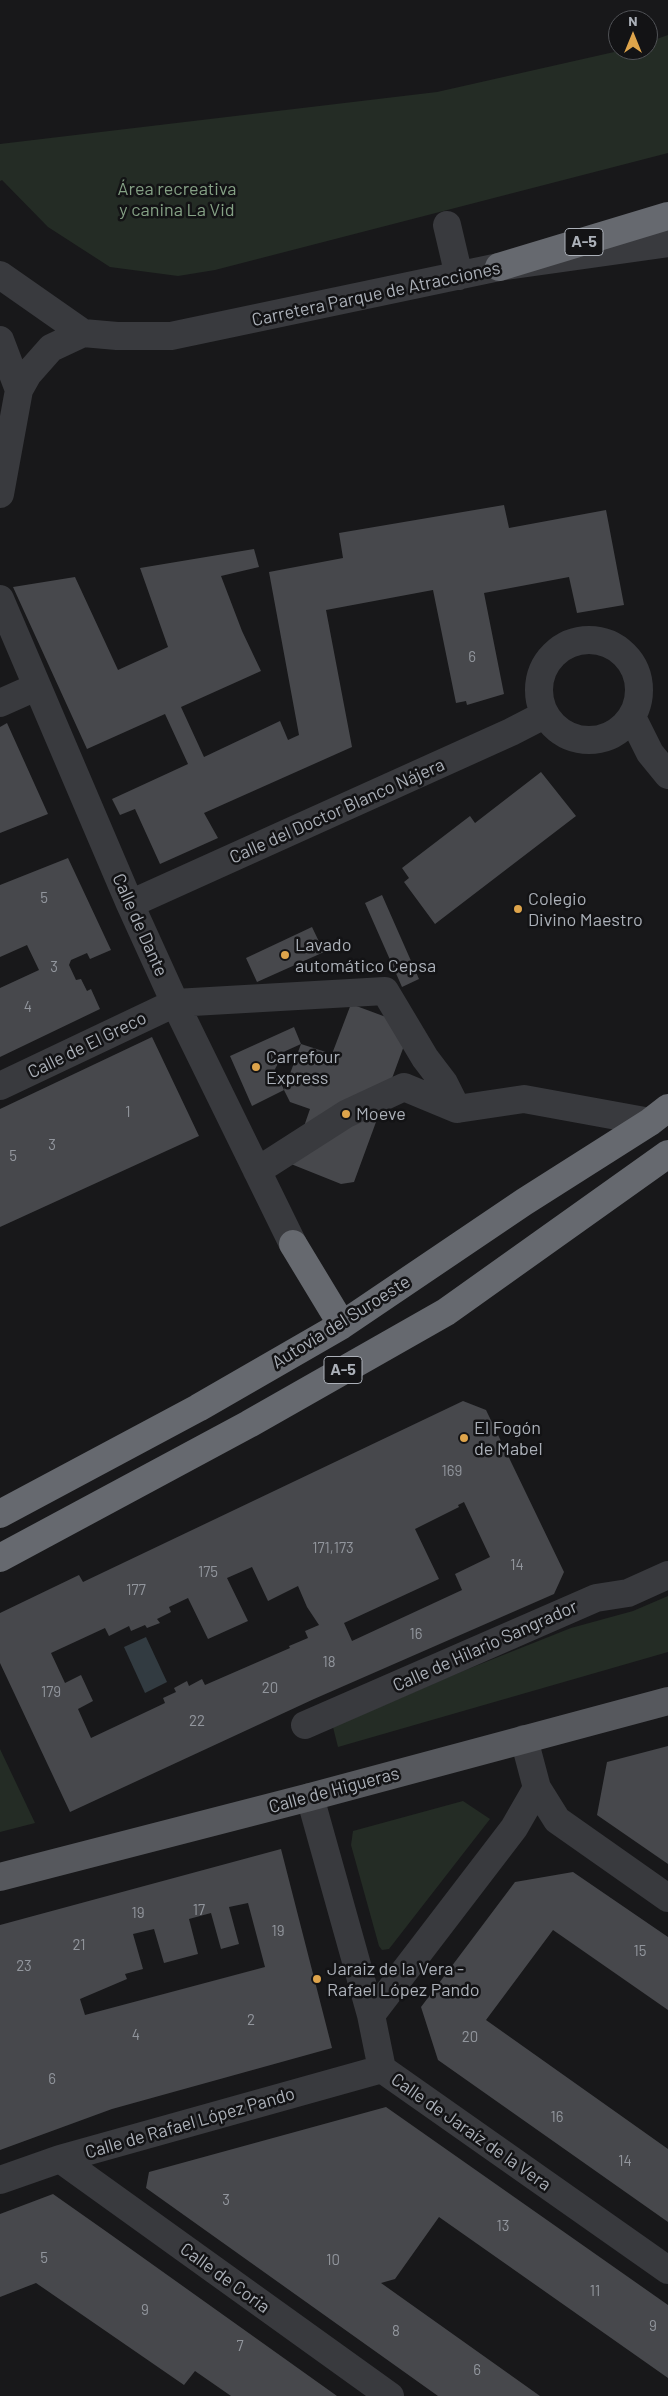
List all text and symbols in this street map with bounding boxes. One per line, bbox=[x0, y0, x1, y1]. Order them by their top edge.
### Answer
north arrow bbox=[608, 10, 658, 60]
text: N bbox=[628, 12, 638, 29]
park label: Área recreativa y canina La Vid bbox=[118, 178, 236, 220]
road number: A-5 bbox=[565, 228, 603, 256]
street label: Carretera Parque de Atracciones bbox=[250, 257, 502, 331]
house number: 6 bbox=[468, 648, 476, 666]
street label: Calle del Doctor Blanco Nájera bbox=[226, 754, 448, 868]
street label: Calle de Dante bbox=[108, 870, 172, 980]
place label: Colegio Divino Maestro bbox=[528, 888, 643, 931]
house number: 5 bbox=[40, 889, 48, 907]
marker: Colegio Divino Maestro bbox=[512, 903, 524, 915]
place label: Lavado automático Cepsa bbox=[295, 934, 436, 976]
marker: Lavado automático Cepsa bbox=[279, 949, 291, 961]
house number: 3 bbox=[50, 958, 58, 976]
house number: 4 bbox=[24, 998, 32, 1016]
street label: Calle de El Greco bbox=[24, 1007, 150, 1083]
place label: Carrefour Express bbox=[266, 1046, 340, 1088]
marker: Carrefour Express bbox=[250, 1061, 262, 1073]
house number: 1 bbox=[125, 1103, 131, 1121]
place label: Moeve bbox=[356, 1103, 406, 1125]
marker: Moeve bbox=[340, 1108, 352, 1120]
house number: 3 bbox=[48, 1136, 56, 1154]
house number: 5 bbox=[9, 1147, 17, 1165]
street label: Autovía del Suroeste bbox=[268, 1271, 414, 1373]
road number: A-5 bbox=[324, 1356, 362, 1384]
place label: El Fogón de Mabel bbox=[474, 1417, 543, 1460]
marker: El Fogón de Mabel bbox=[458, 1432, 470, 1444]
house number: 169 bbox=[442, 1462, 462, 1480]
house number: 171,173 bbox=[312, 1539, 354, 1557]
house number: 14 bbox=[510, 1556, 524, 1574]
house number: 175 bbox=[198, 1563, 218, 1581]
house number: 177 bbox=[126, 1581, 146, 1599]
street label: Calle de Hilario Sangrador bbox=[389, 1596, 581, 1696]
house number: 16 bbox=[410, 1625, 422, 1643]
house number: 18 bbox=[322, 1653, 336, 1671]
house number: 20 bbox=[262, 1679, 278, 1697]
house number: 179 bbox=[41, 1683, 61, 1701]
house number: 22 bbox=[189, 1712, 205, 1730]
street label: Calle de Higueras bbox=[266, 1762, 402, 1818]
house number: 17 bbox=[193, 1901, 205, 1919]
house number: 19 bbox=[131, 1904, 145, 1922]
house number: 19 bbox=[271, 1922, 285, 1940]
house number: 21 bbox=[72, 1936, 86, 1954]
house number: 15 bbox=[634, 1942, 646, 1960]
house number: 23 bbox=[16, 1957, 32, 1975]
place label: Jaraiz de la Vera - Rafael López Pando bbox=[327, 1958, 480, 2000]
marker: Jaraiz de la Vera - Rafael López Pando bbox=[311, 1973, 323, 1985]
house number: 2 bbox=[247, 2011, 255, 2029]
house number: 4 bbox=[132, 2026, 140, 2044]
house number: 20 bbox=[462, 2028, 478, 2046]
street label: Calle de Jaraíz de la Vera bbox=[387, 2069, 555, 2195]
house number: 6 bbox=[48, 2070, 56, 2088]
street label: Calle de Rafael López Pando bbox=[83, 2083, 297, 2163]
house number: 16 bbox=[551, 2108, 563, 2126]
house number: 14 bbox=[618, 2152, 632, 2170]
house number: 3 bbox=[222, 2191, 230, 2209]
house number: 13 bbox=[497, 2217, 509, 2235]
street label: Calle de Coria bbox=[176, 2238, 274, 2318]
house number: 5 bbox=[40, 2249, 48, 2267]
house number: 10 bbox=[326, 2251, 340, 2269]
house number: 11 bbox=[590, 2282, 600, 2300]
house number: 9 bbox=[141, 2301, 149, 2319]
house number: 9 bbox=[649, 2317, 657, 2335]
house number: 8 bbox=[392, 2322, 400, 2340]
house number: 7 bbox=[236, 2337, 244, 2355]
house number: 6 bbox=[473, 2361, 481, 2379]

